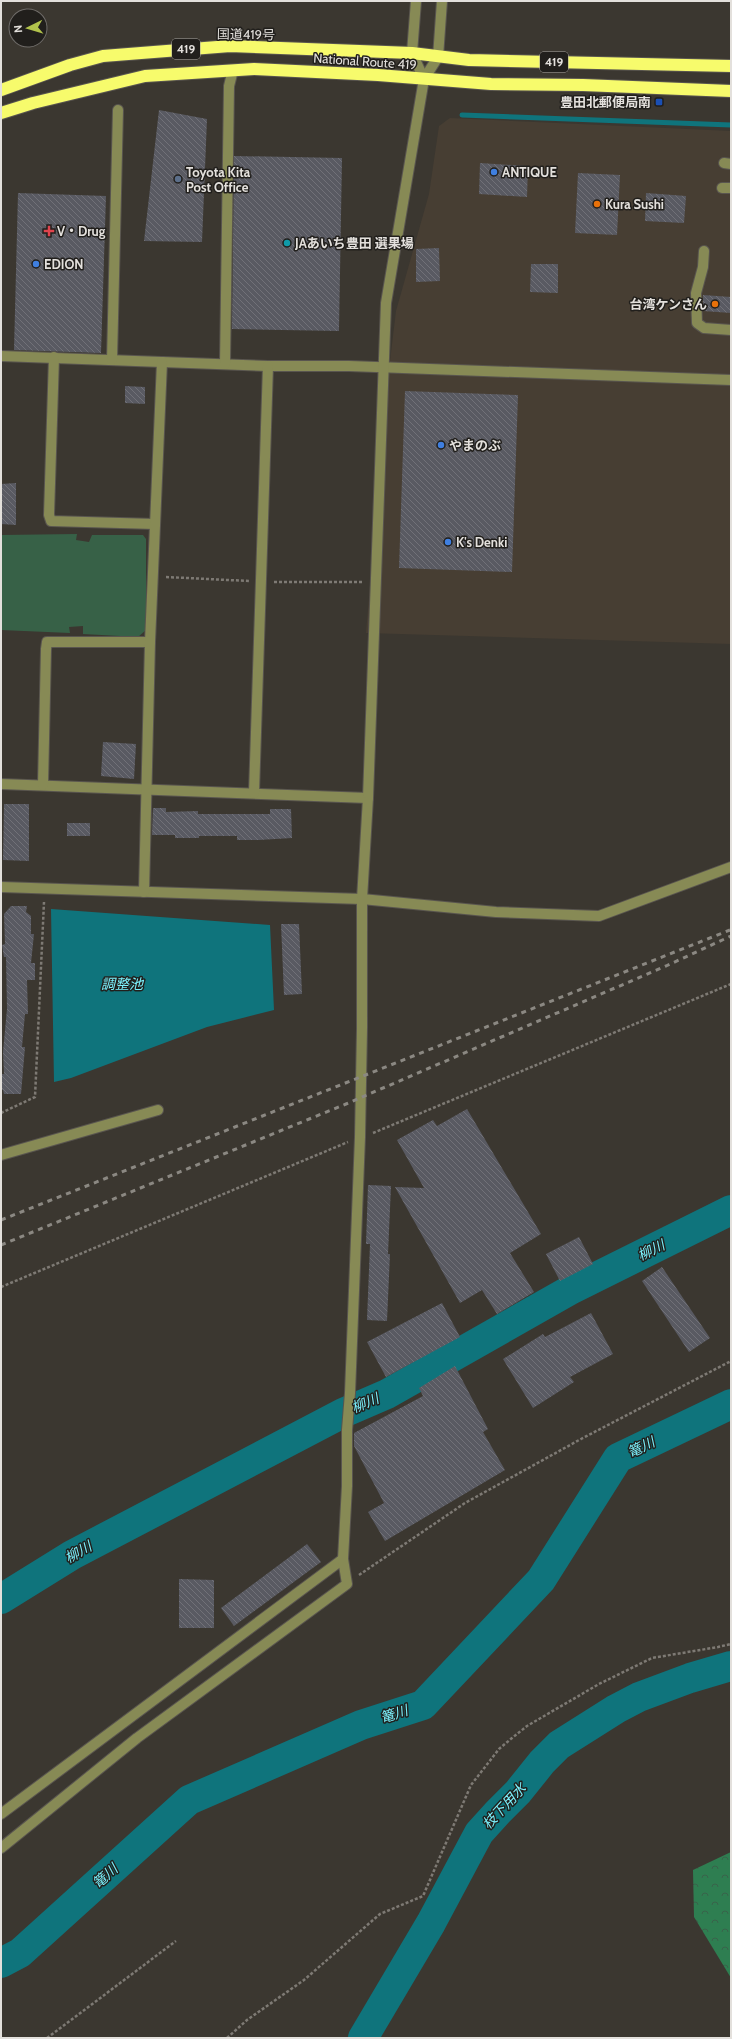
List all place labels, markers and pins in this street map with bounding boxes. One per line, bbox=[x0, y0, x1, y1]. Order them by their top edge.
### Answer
place label: 豊田北郵便局南 bbox=[560, 94, 651, 110]
marker: 豊田北郵便局南 bbox=[654, 97, 664, 107]
place label: Toyota Kita Post Office bbox=[186, 164, 251, 195]
place label: ANTIQUE bbox=[502, 164, 557, 180]
marker: ANTIQUE bbox=[489, 167, 499, 177]
marker: Toyota Kita Post Office bbox=[173, 174, 183, 184]
place label: Kura Sushi bbox=[605, 196, 664, 212]
marker: Kura Sushi bbox=[592, 199, 602, 209]
place label: V・Drug bbox=[57, 223, 106, 239]
marker: V・Drug bbox=[44, 226, 54, 236]
place label: JAあいち豊田 選果場 bbox=[294, 235, 414, 251]
marker: JAあいち豊田 選果場 bbox=[282, 238, 292, 248]
place label: EDION bbox=[44, 256, 83, 272]
marker: EDION bbox=[31, 259, 41, 269]
place label: 台湾ケンさん bbox=[629, 296, 707, 312]
marker: 台湾ケンさん bbox=[710, 299, 720, 309]
place label: やまのぶ bbox=[449, 437, 501, 453]
marker: やまのぶ bbox=[436, 440, 446, 450]
place label: K's Denki bbox=[456, 534, 507, 550]
marker: K's Denki bbox=[443, 537, 453, 547]

